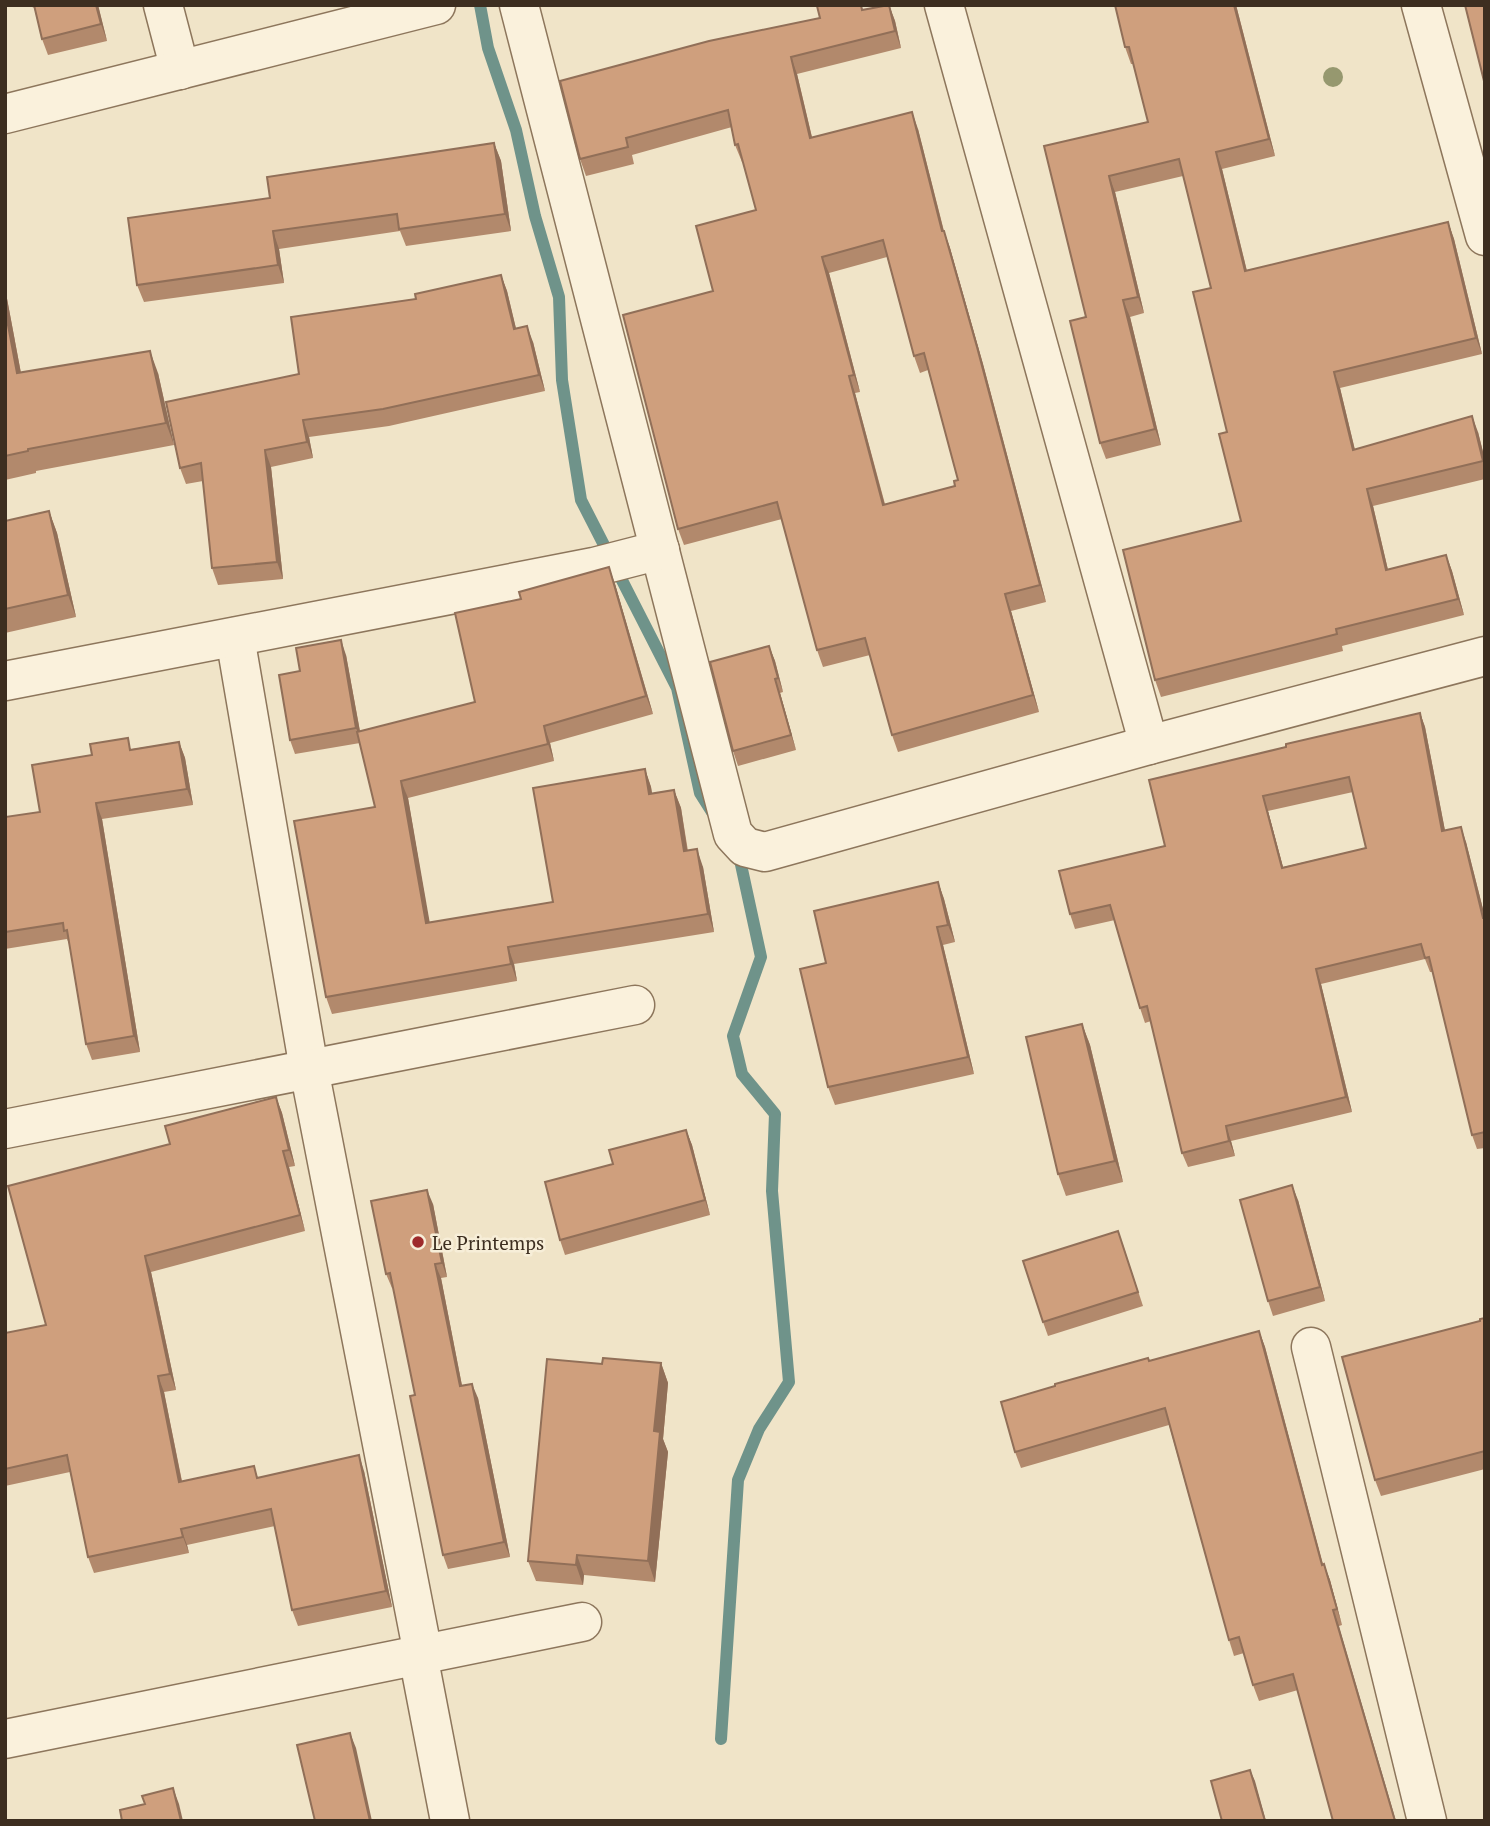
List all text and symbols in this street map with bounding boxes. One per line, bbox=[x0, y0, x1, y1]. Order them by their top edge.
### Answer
place label: Le Printemps bbox=[432, 1230, 544, 1255]
marker: Le Printemps bbox=[410, 1234, 426, 1250]

